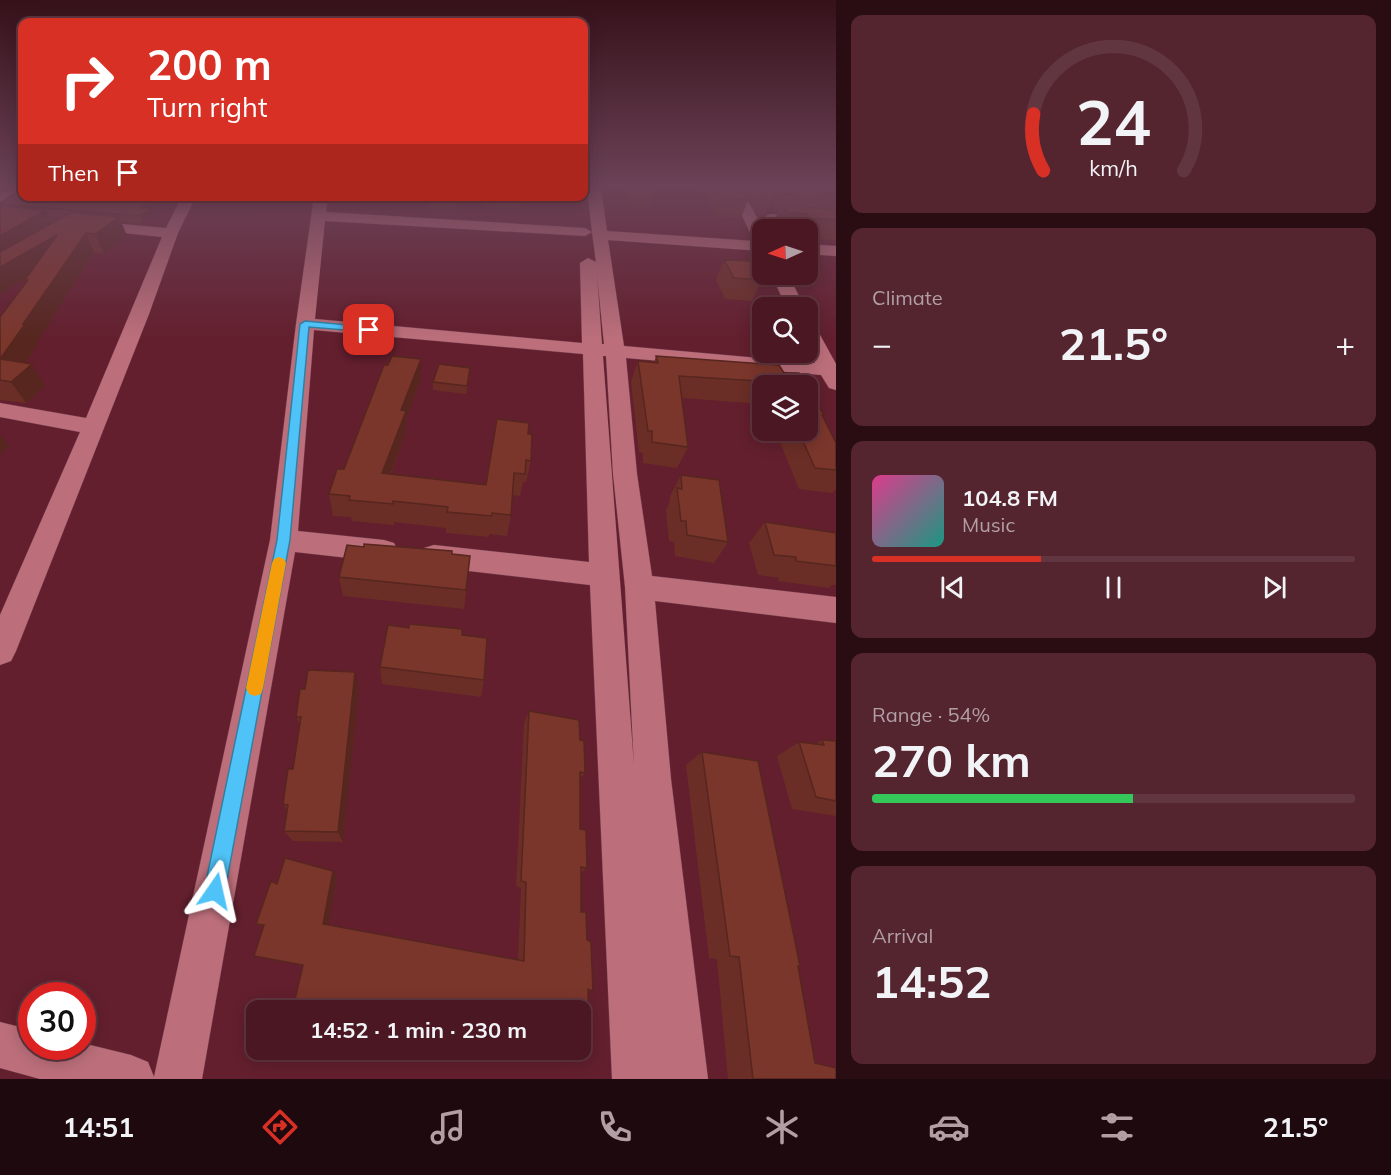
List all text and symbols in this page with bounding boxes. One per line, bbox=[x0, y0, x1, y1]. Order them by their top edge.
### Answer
text: 200 m bbox=[147, 38, 272, 91]
icon: right bbox=[48, 42, 126, 120]
text: 24 bbox=[1076, 82, 1151, 161]
text: Turn right bbox=[147, 90, 267, 124]
text: km/h bbox=[1089, 154, 1138, 181]
icon: arrive bbox=[111, 156, 144, 189]
text: Then bbox=[48, 159, 99, 187]
north arrow bbox=[752, 219, 818, 285]
map controls bbox=[752, 219, 818, 441]
text: Climate bbox=[872, 285, 943, 310]
button: search bbox=[752, 297, 818, 363]
pin bbox=[343, 304, 394, 355]
icon: arrive bbox=[352, 313, 385, 346]
text: 21.5° bbox=[1059, 315, 1168, 371]
text: − bbox=[872, 323, 892, 364]
text: + bbox=[1335, 323, 1355, 364]
button: layers bbox=[752, 375, 818, 441]
text: 104.8 FM bbox=[962, 484, 1058, 512]
text: Music bbox=[962, 512, 1015, 537]
icon: previous bbox=[936, 571, 969, 604]
icon: pause bbox=[1097, 571, 1130, 604]
icon: next bbox=[1258, 571, 1291, 604]
text: Range · 54% bbox=[872, 702, 990, 727]
text: 270 km bbox=[872, 732, 1031, 788]
position arrow bbox=[183, 859, 247, 923]
text: Arrival bbox=[872, 923, 933, 948]
text: 14:52 bbox=[872, 953, 991, 1009]
speed limit sign: 30 bbox=[18, 982, 96, 1060]
text: 14:52 · 1 min · 230 m bbox=[310, 1016, 527, 1044]
icon: directions bbox=[259, 1106, 301, 1148]
icon: music bbox=[427, 1106, 469, 1148]
icon: phone bbox=[594, 1106, 636, 1148]
icon: climate bbox=[761, 1106, 803, 1148]
icon: car bbox=[928, 1106, 970, 1148]
icon: filters bbox=[1096, 1106, 1138, 1148]
text: 14:51 bbox=[63, 1110, 134, 1144]
text: 21.5° bbox=[1263, 1110, 1328, 1144]

